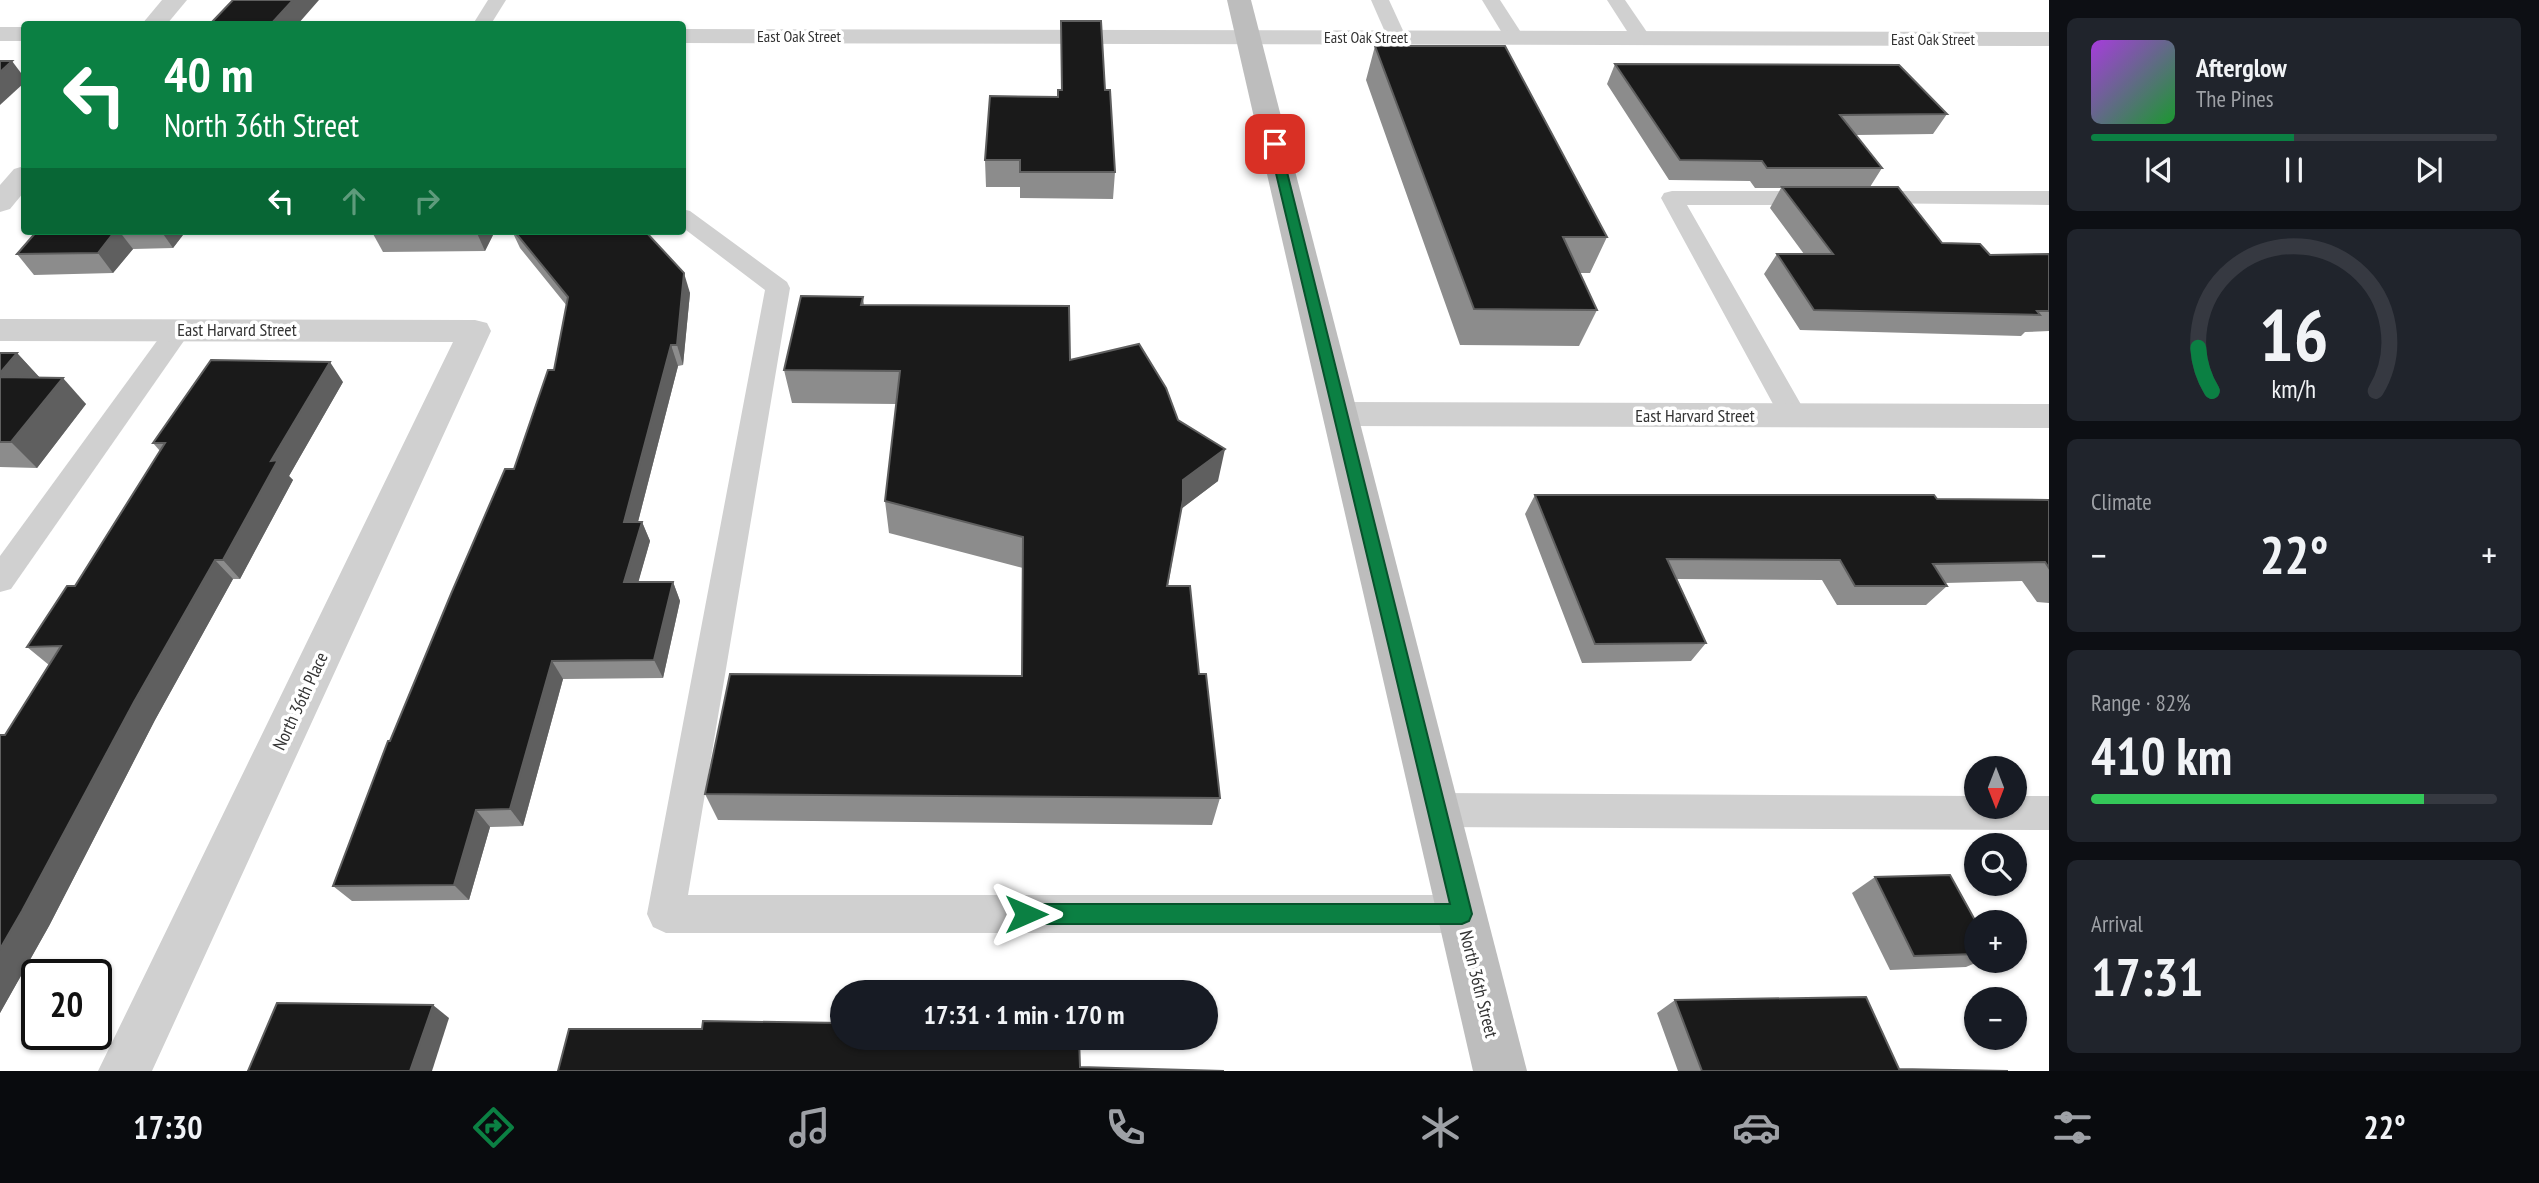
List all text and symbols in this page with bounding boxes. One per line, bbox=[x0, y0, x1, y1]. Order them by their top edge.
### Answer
street label: East Oak Street bbox=[757, 26, 842, 46]
street label: East Oak Street bbox=[1324, 27, 1409, 47]
street label: East Oak Street bbox=[1891, 29, 1976, 49]
text: 40 m bbox=[164, 42, 253, 106]
icon: left bbox=[49, 49, 140, 140]
text: Afterglow bbox=[2196, 51, 2287, 84]
text: The Pines bbox=[2196, 84, 2274, 113]
text: North 36th Street bbox=[164, 104, 359, 146]
pin bbox=[1245, 114, 1305, 174]
icon: arrive bbox=[1256, 125, 1294, 163]
icon: previous bbox=[2140, 151, 2178, 189]
icon: pause bbox=[2275, 151, 2313, 189]
icon: next bbox=[2410, 151, 2448, 189]
icon: left bbox=[262, 182, 300, 220]
icon: ahead bbox=[335, 182, 373, 220]
icon: right bbox=[408, 182, 446, 220]
text: 16 bbox=[2259, 287, 2329, 381]
street label: East Harvard Street bbox=[177, 318, 297, 341]
text: km/h bbox=[2272, 373, 2316, 405]
street label: East Harvard Street bbox=[1635, 404, 1755, 427]
text: Climate bbox=[2091, 487, 2152, 516]
text: 22° bbox=[2260, 521, 2328, 588]
text: − bbox=[2091, 530, 2107, 579]
text: + bbox=[2481, 530, 2497, 579]
street label: North 36th Place bbox=[267, 648, 333, 754]
text: Range · 82% bbox=[2091, 688, 2191, 717]
text: 410 km bbox=[2091, 722, 2232, 789]
north arrow bbox=[1964, 756, 2026, 819]
map controls bbox=[1964, 756, 2027, 1050]
button: search bbox=[1964, 833, 2027, 896]
position arrow bbox=[989, 877, 1063, 951]
text: Arrival bbox=[2091, 909, 2143, 938]
button: + bbox=[1964, 910, 2027, 973]
street label: North 36th Street bbox=[1455, 928, 1503, 1040]
text: 17:31 bbox=[2091, 943, 2203, 1010]
speed limit sign: 20 bbox=[21, 959, 112, 1050]
button: − bbox=[1964, 987, 2027, 1050]
text: 17:31 · 1 min · 170 m bbox=[924, 998, 1124, 1031]
icon: directions bbox=[469, 1103, 518, 1152]
icon: music bbox=[785, 1103, 834, 1152]
icon: phone bbox=[1101, 1103, 1150, 1152]
icon: climate bbox=[1416, 1103, 1465, 1152]
icon: car bbox=[1732, 1103, 1781, 1152]
icon: filters bbox=[2048, 1103, 2097, 1152]
text: 17:30 bbox=[133, 1106, 203, 1148]
text: 22° bbox=[2363, 1106, 2406, 1148]

